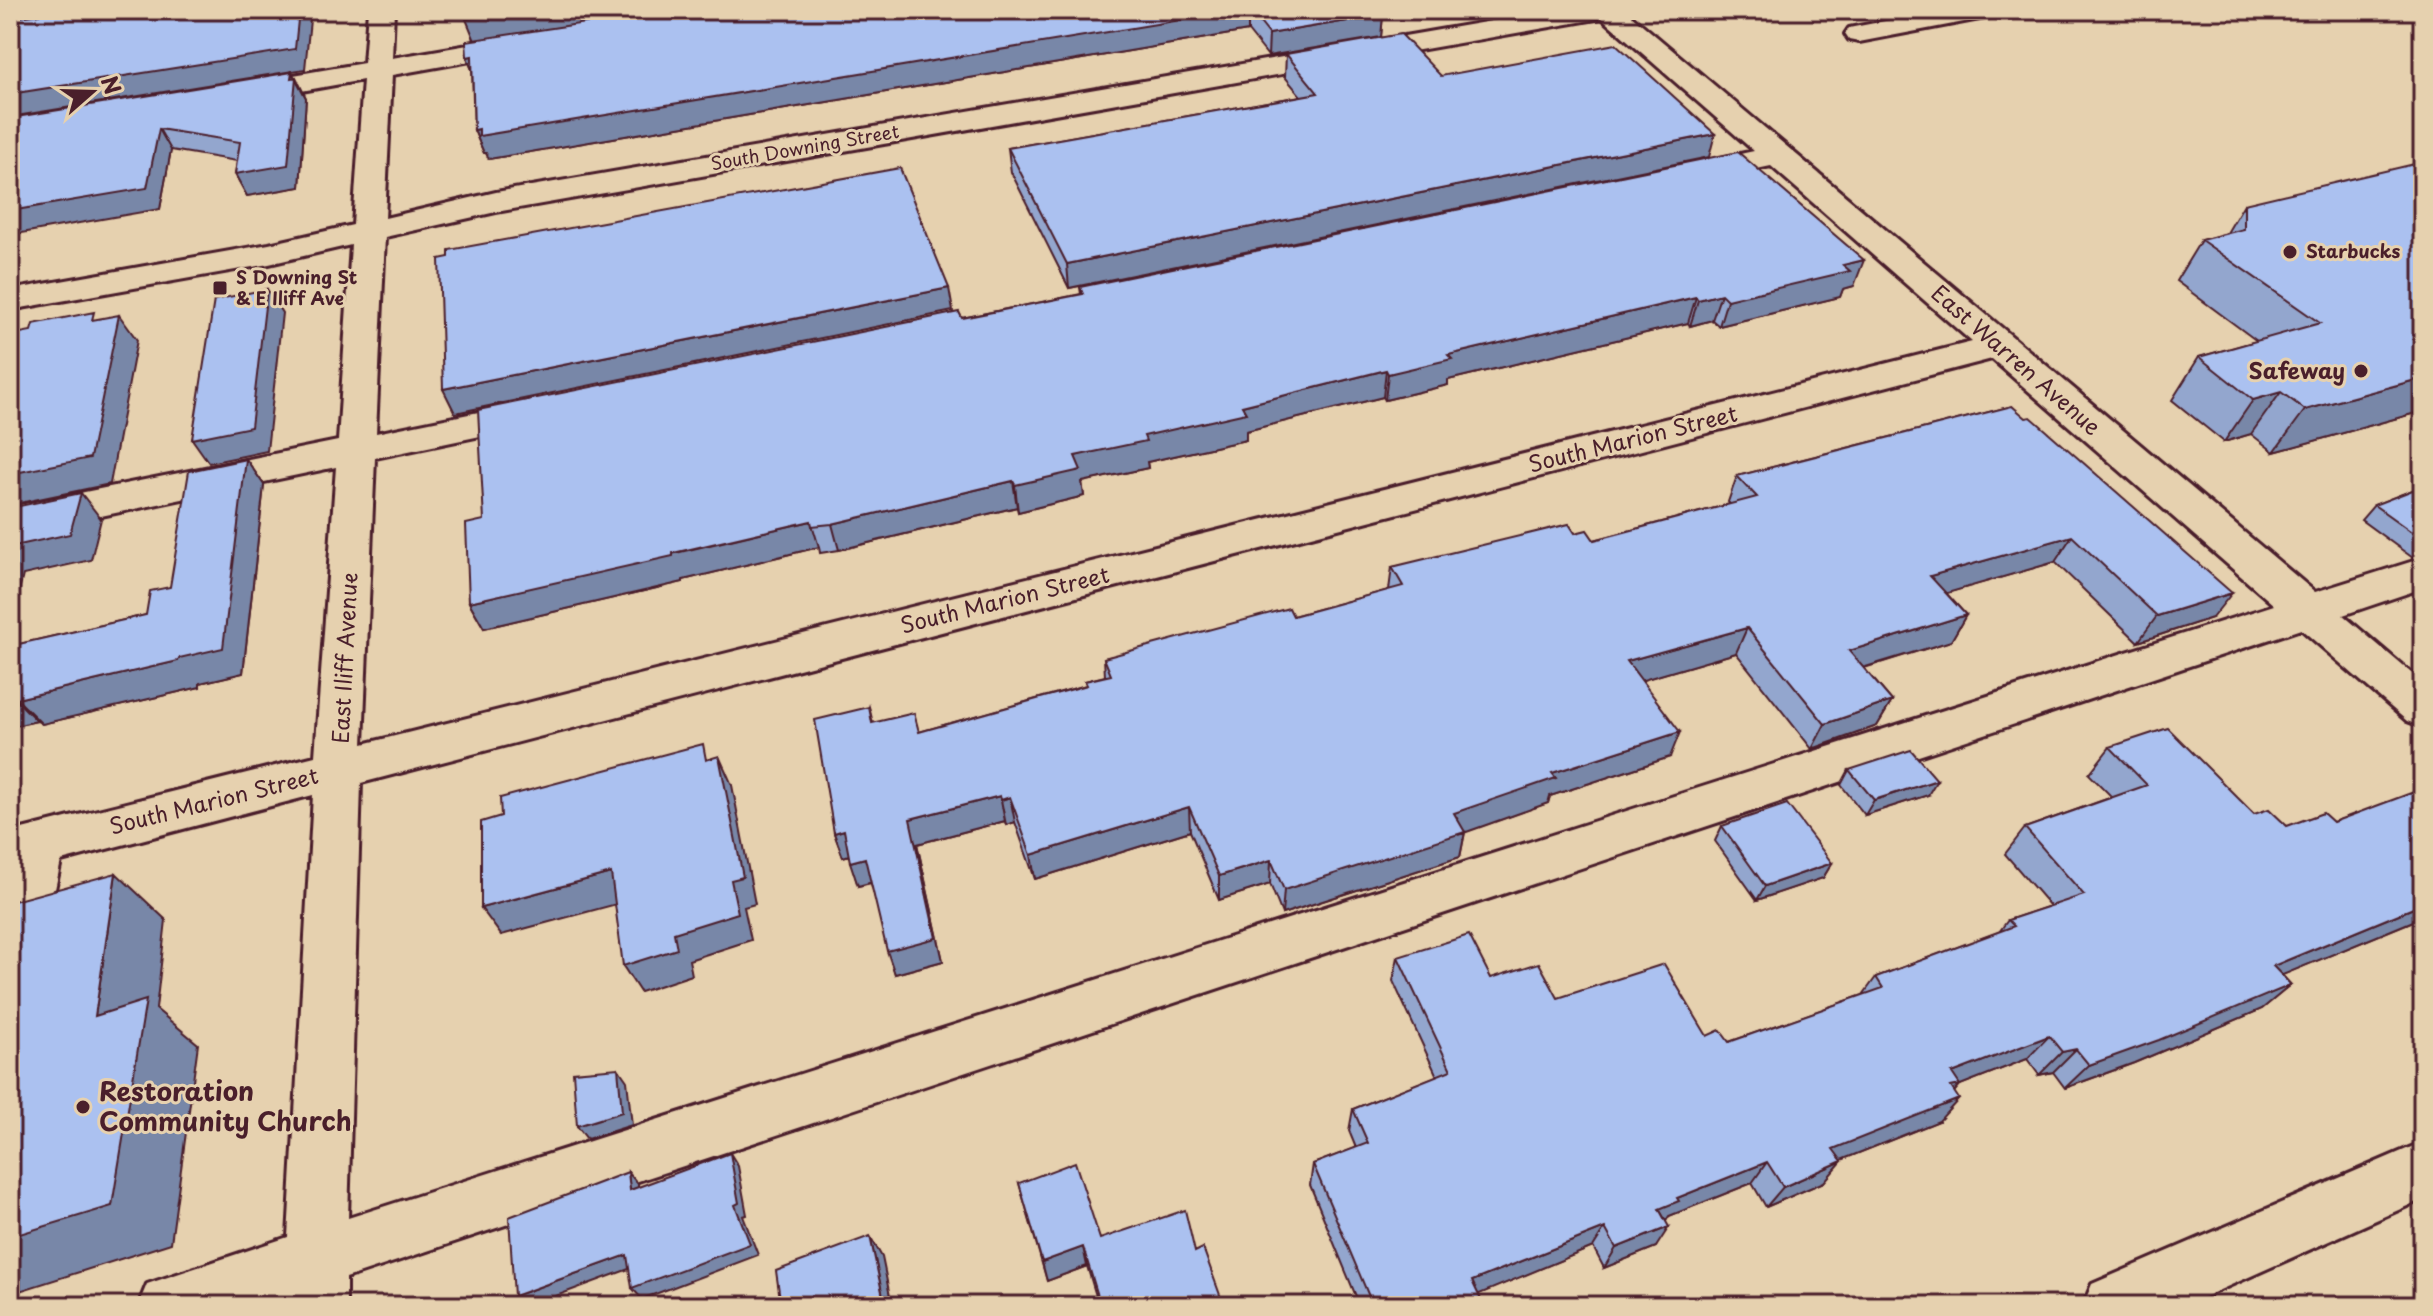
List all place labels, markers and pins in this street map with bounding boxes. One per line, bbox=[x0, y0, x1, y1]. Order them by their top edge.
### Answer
place label: Starbucks bbox=[2306, 237, 2401, 264]
marker: Starbucks bbox=[2281, 243, 2299, 261]
place label: S Downing St & E Iliff Ave bbox=[236, 263, 358, 311]
marker: S Downing St & E Iliff Ave bbox=[211, 279, 229, 297]
place label: Safeway bbox=[2249, 353, 2345, 386]
marker: Safeway bbox=[2352, 362, 2370, 380]
place label: Restoration Community Church bbox=[99, 1071, 352, 1140]
marker: Restoration Community Church bbox=[74, 1098, 92, 1116]

